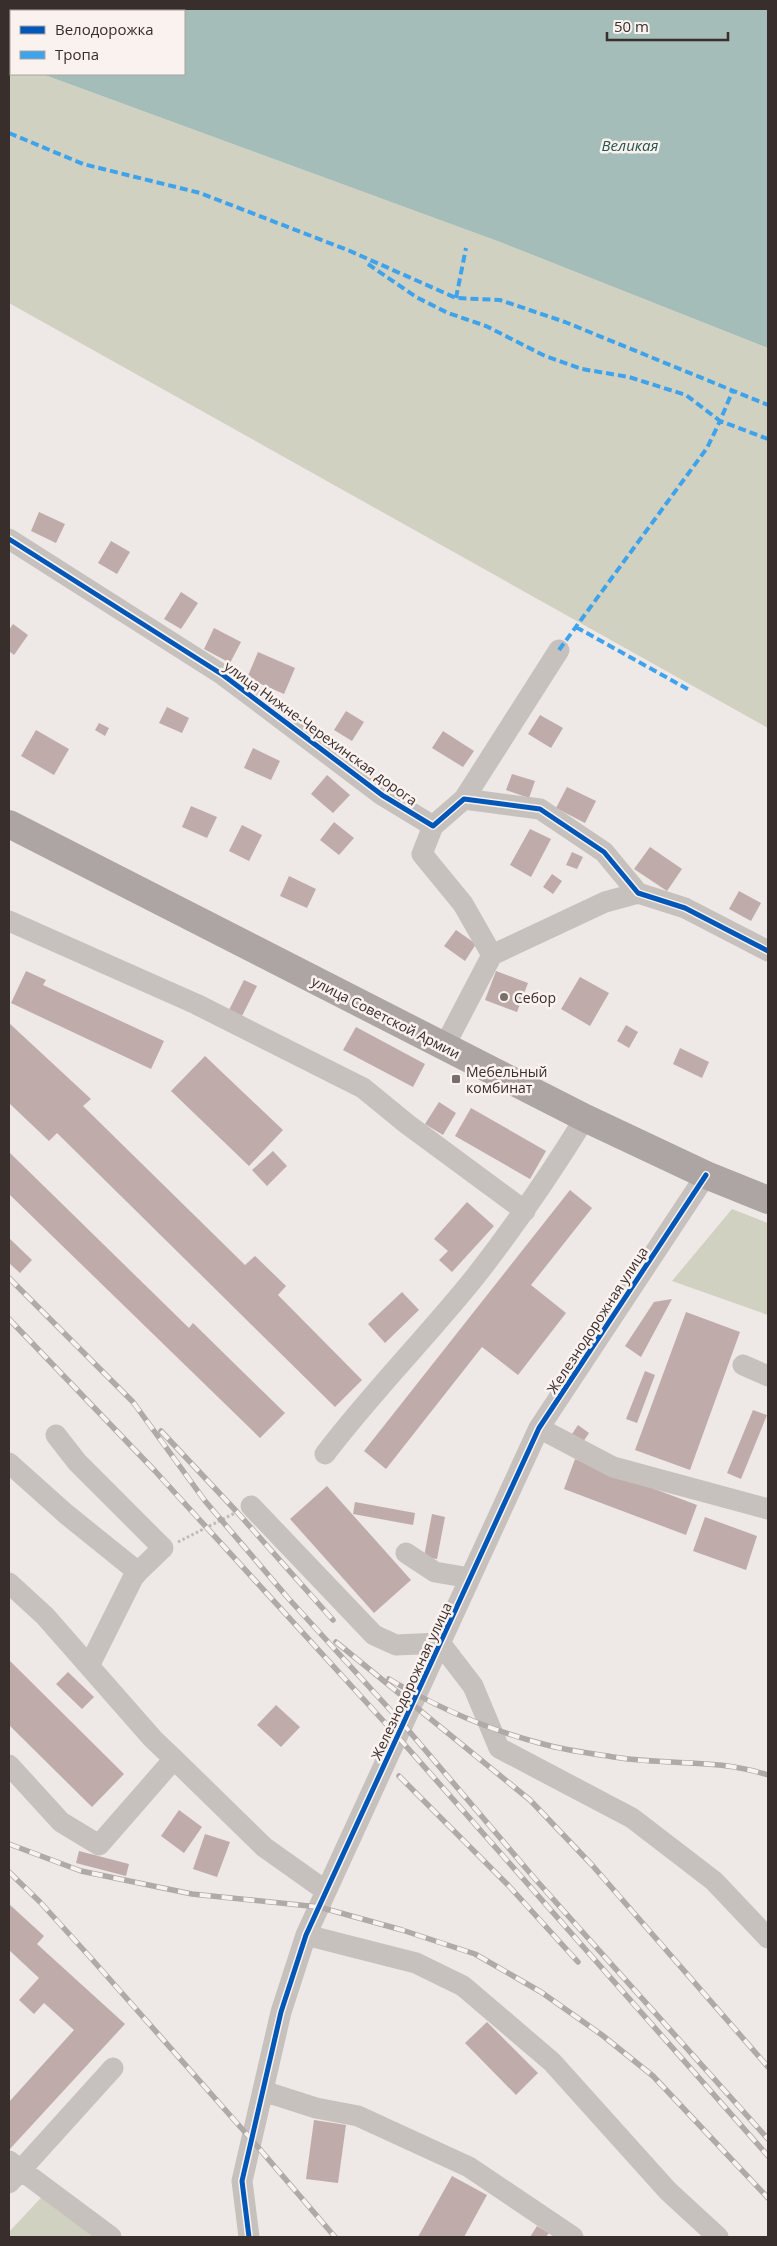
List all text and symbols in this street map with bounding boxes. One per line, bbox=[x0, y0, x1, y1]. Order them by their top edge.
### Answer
legend bbox=[10, 10, 185, 75]
scale bar bbox=[607, 10, 728, 42]
text: 50 m bbox=[614, 16, 649, 36]
text: Велодорожка bbox=[55, 19, 154, 39]
text: Тропа bbox=[55, 44, 99, 64]
water label: Великая bbox=[602, 135, 658, 155]
street label: улица Нижне-Черехинская дорога bbox=[221, 656, 421, 810]
street label: улица Советской Армии bbox=[309, 971, 463, 1063]
place label: Себор bbox=[514, 988, 556, 1007]
marker: Себор bbox=[498, 991, 510, 1003]
place label: Мебельный комбинат bbox=[466, 1062, 547, 1097]
marker: Мебельный комбинат bbox=[450, 1073, 462, 1085]
street label: Железнодорожная улица bbox=[542, 1243, 652, 1397]
street label: Железнодорожная улица bbox=[366, 1599, 456, 1763]

